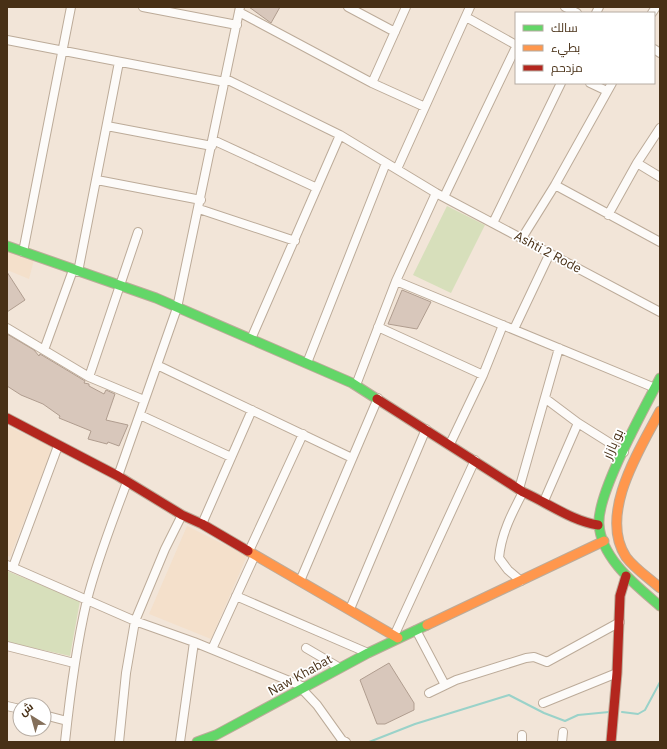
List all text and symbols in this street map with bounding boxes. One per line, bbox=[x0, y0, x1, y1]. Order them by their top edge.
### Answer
legend bbox=[515, 12, 655, 84]
text: سالك bbox=[551, 20, 578, 35]
text: بطيء bbox=[551, 40, 580, 58]
text: مزدحم bbox=[551, 60, 583, 76]
street label: Ashti 2 Rode bbox=[511, 227, 585, 277]
street label: بو بازار bbox=[598, 426, 627, 463]
street label: Naw Khabat bbox=[265, 650, 335, 700]
north arrow bbox=[12, 697, 52, 737]
text: ش bbox=[16, 699, 36, 719]

